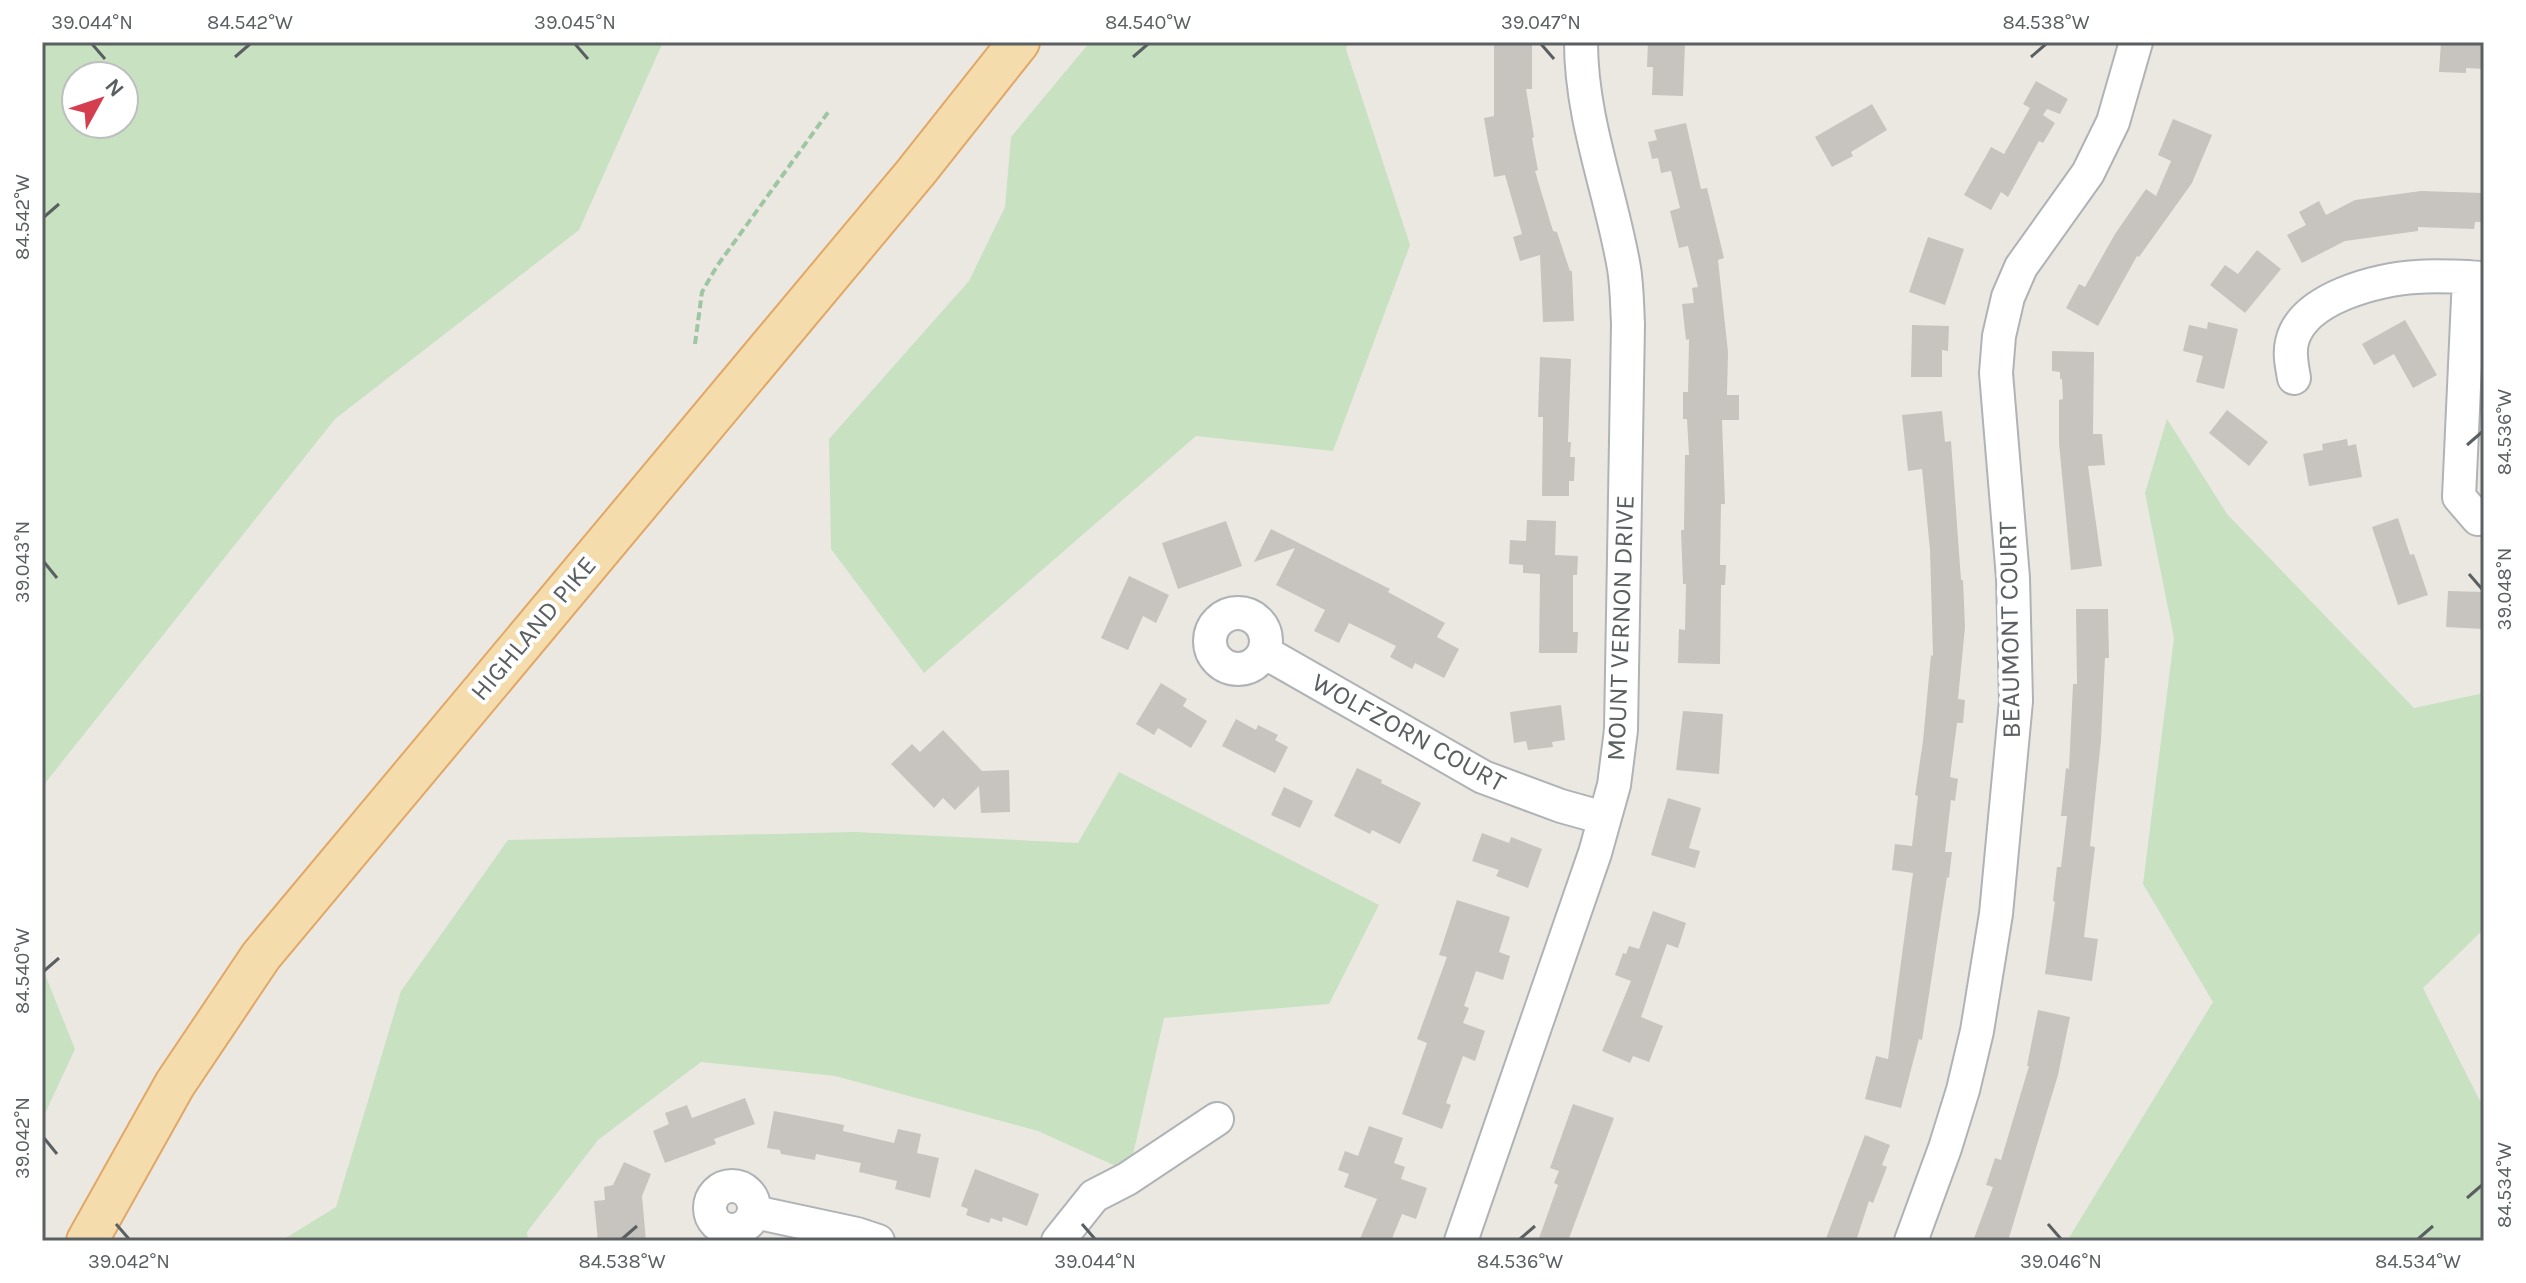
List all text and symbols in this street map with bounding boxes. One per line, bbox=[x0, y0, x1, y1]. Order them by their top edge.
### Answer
text: 39.044°N bbox=[51, 11, 133, 34]
text: 84.542°W bbox=[207, 11, 293, 34]
text: 39.045°N bbox=[534, 11, 616, 34]
text: 84.540°W bbox=[1105, 11, 1191, 34]
text: 39.047°N bbox=[1501, 11, 1581, 34]
text: 84.538°W bbox=[2002, 11, 2090, 34]
north arrow bbox=[60, 60, 140, 140]
text: N bbox=[100, 73, 130, 102]
text: 84.542°W bbox=[11, 174, 34, 260]
text: 84.536°W bbox=[2493, 389, 2516, 475]
street label: MOUNT VERNON DRIVE bbox=[1600, 495, 1641, 762]
text: 39.043°N bbox=[11, 521, 34, 603]
street label: BEAUMONT COURT bbox=[1992, 521, 2027, 739]
text: 39.048°N bbox=[2493, 548, 2516, 630]
street label: HIGHLAND PIKE bbox=[464, 550, 603, 707]
street label: WOLFZORN COURT bbox=[1307, 666, 1511, 798]
text: 84.540°W bbox=[11, 928, 34, 1014]
text: 39.042°N bbox=[11, 1097, 34, 1179]
text: 84.534°W bbox=[2493, 1142, 2516, 1228]
text: 39.042°N bbox=[88, 1250, 170, 1273]
text: 84.538°W bbox=[578, 1250, 666, 1273]
text: 39.044°N bbox=[1054, 1250, 1136, 1273]
text: 84.536°W bbox=[1477, 1250, 1563, 1273]
text: 39.046°N bbox=[2020, 1250, 2102, 1273]
text: 84.534°W bbox=[2375, 1250, 2461, 1273]

